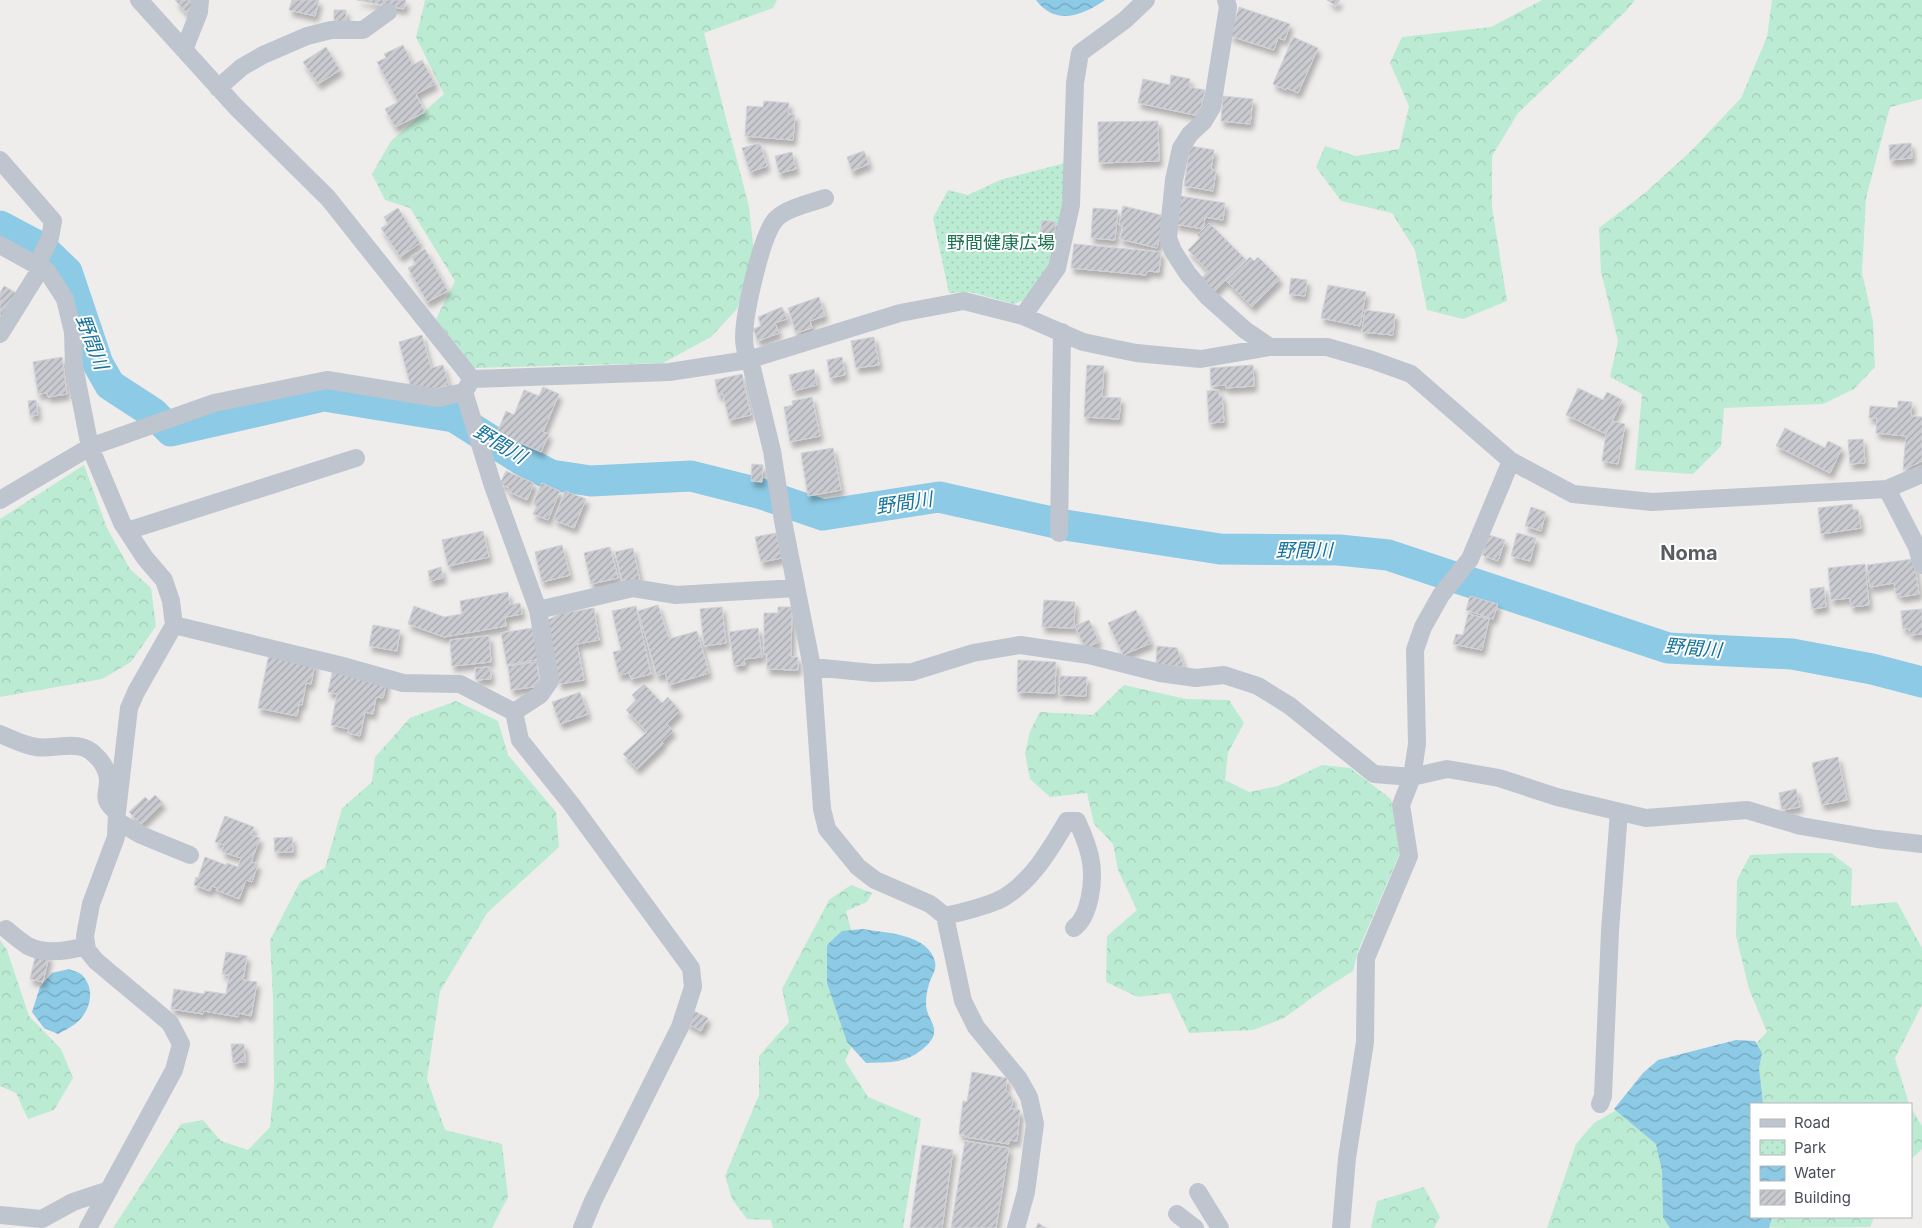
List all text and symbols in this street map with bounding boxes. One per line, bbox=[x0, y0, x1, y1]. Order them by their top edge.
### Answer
park label: 野間健康広場 bbox=[947, 232, 1055, 253]
water label: 野間川 bbox=[71, 311, 114, 375]
water label: 野間川 bbox=[470, 419, 532, 470]
water label: 野間川 bbox=[874, 487, 936, 518]
water label: 野間川 bbox=[1275, 539, 1334, 562]
district label: Noma bbox=[1660, 541, 1718, 565]
water label: 野間川 bbox=[1664, 634, 1724, 662]
legend bbox=[1750, 1103, 1912, 1218]
text: Road bbox=[1794, 1113, 1830, 1132]
text: Park bbox=[1794, 1138, 1827, 1157]
text: Water bbox=[1794, 1163, 1836, 1182]
text: Building bbox=[1794, 1188, 1851, 1207]

